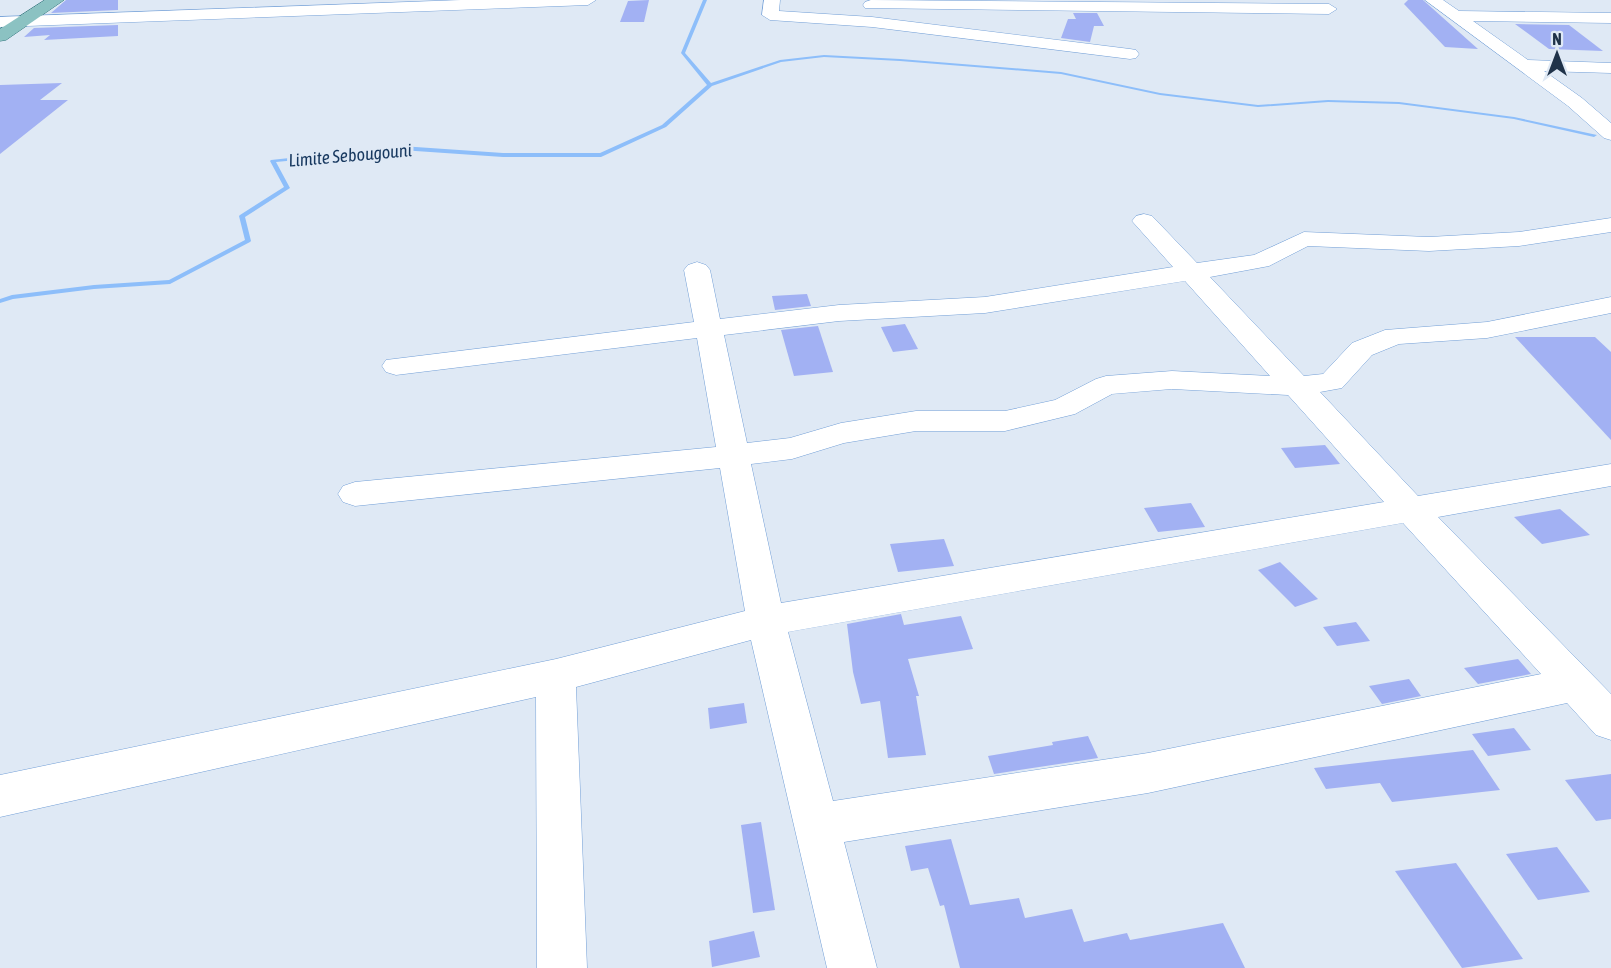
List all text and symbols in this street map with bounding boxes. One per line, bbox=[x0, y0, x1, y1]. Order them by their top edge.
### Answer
north arrow bbox=[1527, 24, 1587, 84]
text: N bbox=[1552, 30, 1562, 48]
water label: Limite Sebougouni bbox=[288, 139, 412, 171]

